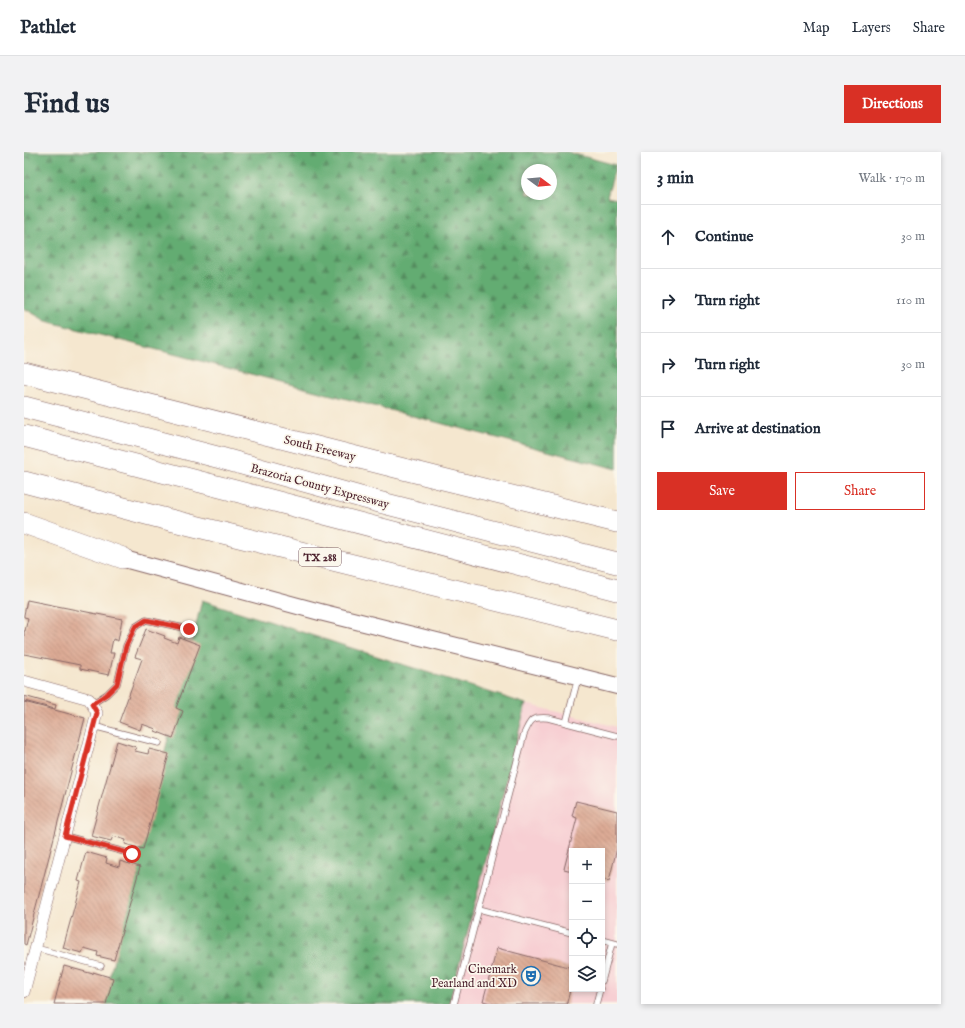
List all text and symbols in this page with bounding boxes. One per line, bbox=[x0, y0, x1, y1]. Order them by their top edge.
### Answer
text: Pathlet bbox=[20, 16, 76, 40]
text: Map bbox=[803, 19, 830, 37]
text: Layers bbox=[852, 19, 891, 37]
text: Share bbox=[913, 19, 945, 37]
button: Directions bbox=[844, 85, 941, 123]
text: Find us bbox=[24, 87, 110, 122]
north arrow bbox=[521, 164, 557, 200]
text: 3 min bbox=[657, 168, 694, 189]
text: Walk · 170 m bbox=[859, 170, 925, 187]
icon: ahead bbox=[657, 226, 679, 248]
text: Continue bbox=[695, 227, 753, 246]
text: 30 m bbox=[901, 228, 925, 245]
icon: right bbox=[657, 290, 679, 312]
text: Turn right bbox=[695, 291, 760, 310]
text: 110 m bbox=[896, 292, 925, 309]
icon: right bbox=[657, 354, 679, 376]
text: Turn right bbox=[695, 355, 760, 374]
text: 30 m bbox=[901, 356, 925, 373]
icon: arrive bbox=[657, 418, 679, 440]
text: Arrive at destination bbox=[695, 419, 821, 438]
street label: South Freeway bbox=[282, 432, 358, 465]
street label: Brazoria County Expressway bbox=[249, 461, 391, 513]
button: Save bbox=[657, 472, 787, 510]
button: Share bbox=[795, 472, 925, 510]
road number: TX 288 bbox=[299, 548, 341, 566]
route end bbox=[180, 620, 198, 638]
route start bbox=[123, 845, 141, 863]
map controls bbox=[569, 848, 605, 992]
button: + bbox=[569, 848, 605, 884]
button: − bbox=[569, 884, 605, 920]
button: locate bbox=[569, 920, 605, 956]
button: layers bbox=[569, 956, 605, 992]
place label: Cinemark Pearland and XD bbox=[431, 962, 518, 991]
theatre icon: Cinemark Pearland and XD bbox=[520, 965, 542, 987]

